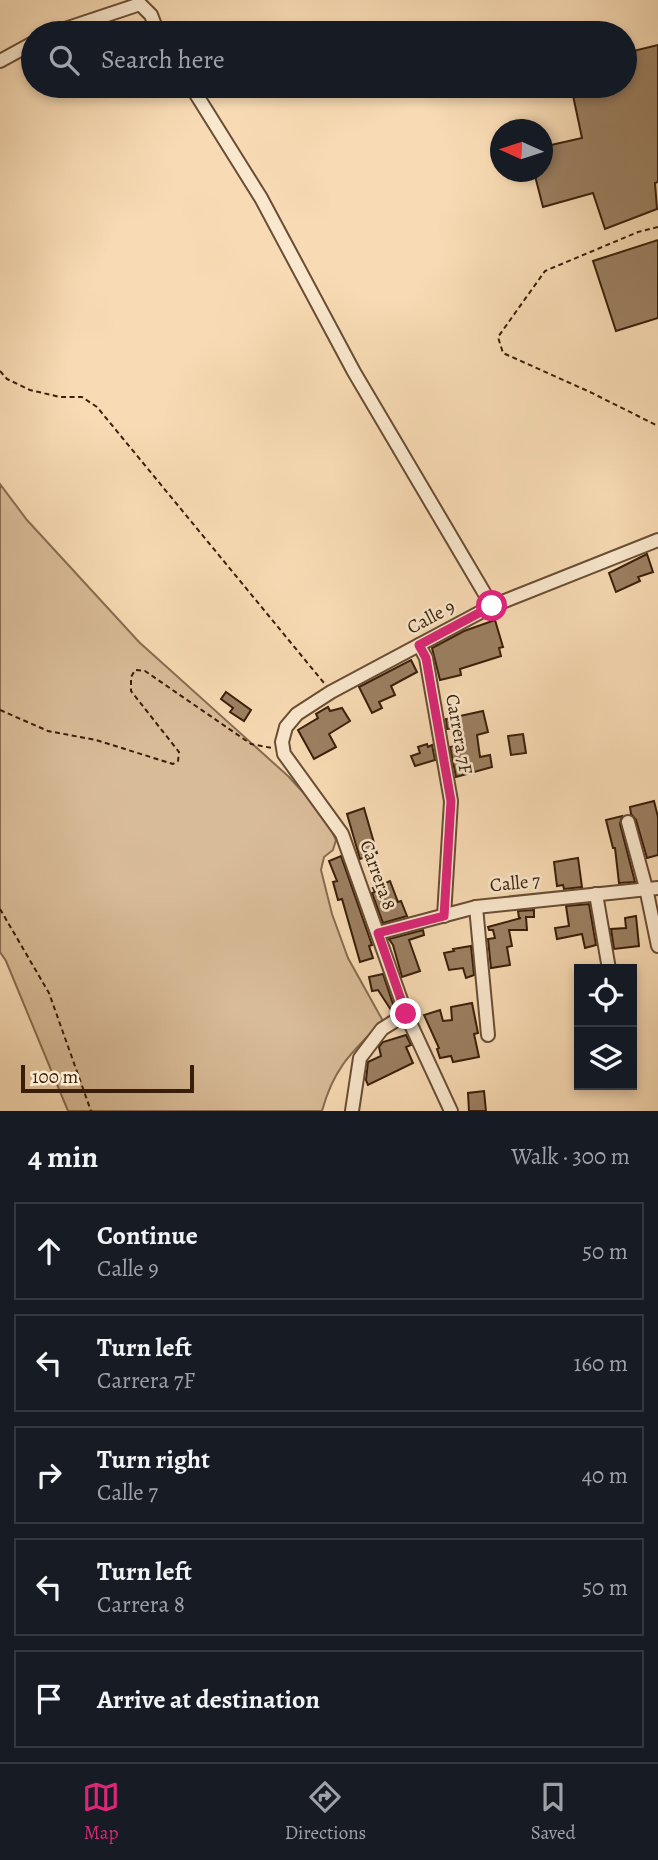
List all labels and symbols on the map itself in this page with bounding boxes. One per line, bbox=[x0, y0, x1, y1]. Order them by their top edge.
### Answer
north arrow bbox=[490, 119, 553, 182]
route start bbox=[476, 590, 507, 621]
street label: Calle 9 bbox=[402, 594, 460, 640]
street label: Carrera 7F bbox=[439, 692, 479, 776]
street label: Carrera 8 bbox=[353, 836, 403, 914]
street label: Calle 7 bbox=[489, 867, 541, 899]
route end bbox=[390, 998, 421, 1029]
scale bar bbox=[21, 1062, 194, 1094]

